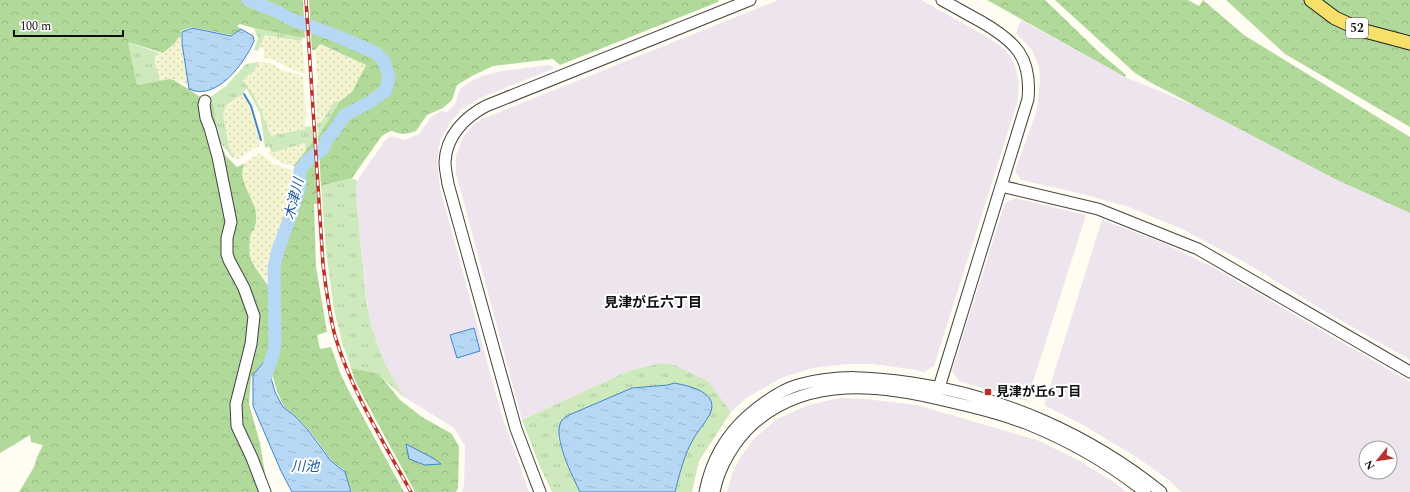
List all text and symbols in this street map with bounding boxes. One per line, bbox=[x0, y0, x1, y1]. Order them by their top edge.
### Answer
scale bar bbox=[14, 12, 123, 38]
text: 100 m bbox=[20, 17, 51, 36]
road number: 52 bbox=[1346, 18, 1368, 38]
water label: 木津川 bbox=[279, 174, 310, 222]
district label: 見津が丘六丁目 bbox=[604, 292, 702, 313]
place label: 見津が丘6丁目 bbox=[996, 382, 1081, 402]
marker: 見津が丘6丁目 bbox=[983, 387, 993, 397]
north arrow bbox=[1358, 440, 1398, 480]
water label: 川池 bbox=[291, 456, 321, 477]
text: N bbox=[1360, 457, 1379, 473]

